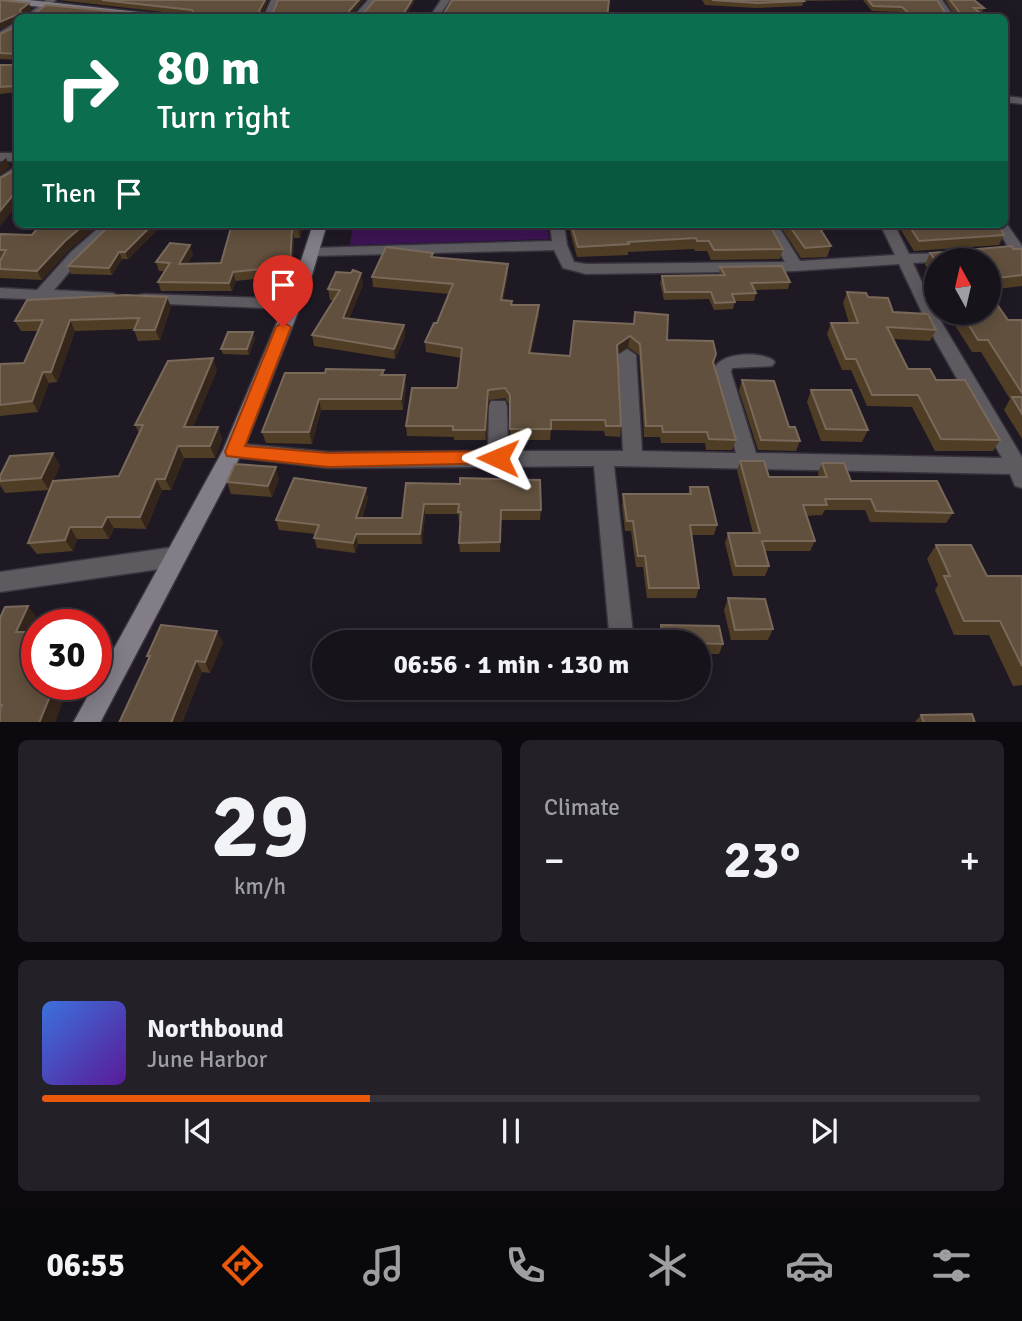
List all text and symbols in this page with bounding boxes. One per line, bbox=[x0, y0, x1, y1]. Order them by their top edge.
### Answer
text: 80 m bbox=[157, 38, 260, 98]
icon: right bbox=[42, 42, 133, 133]
text: Turn right bbox=[157, 98, 290, 137]
icon: arrive bbox=[110, 175, 148, 213]
text: Then bbox=[42, 178, 96, 210]
north arrow bbox=[924, 248, 1001, 326]
map controls bbox=[924, 248, 1001, 325]
pin bbox=[253, 255, 313, 327]
icon: arrive bbox=[264, 266, 302, 304]
position arrow bbox=[461, 421, 535, 495]
speed limit sign: 30 bbox=[21, 609, 112, 700]
text: 06:56 · 1 min · 130 m bbox=[394, 649, 629, 681]
text: 29 bbox=[211, 770, 309, 883]
text: Climate bbox=[544, 793, 620, 822]
text: 23° bbox=[724, 828, 800, 892]
text: − bbox=[544, 837, 565, 884]
text: + bbox=[959, 837, 980, 884]
text: km/h bbox=[234, 872, 286, 901]
text: Northbound bbox=[147, 1013, 284, 1045]
text: June Harbor bbox=[147, 1045, 267, 1074]
icon: previous bbox=[179, 1112, 217, 1150]
icon: pause bbox=[492, 1112, 530, 1150]
icon: next bbox=[805, 1112, 843, 1150]
icon: directions bbox=[218, 1241, 267, 1290]
icon: music bbox=[359, 1241, 408, 1290]
icon: phone bbox=[501, 1241, 550, 1290]
icon: climate bbox=[643, 1241, 692, 1290]
icon: car bbox=[785, 1241, 834, 1290]
icon: filters bbox=[927, 1241, 976, 1290]
text: 06:55 bbox=[46, 1246, 125, 1285]

